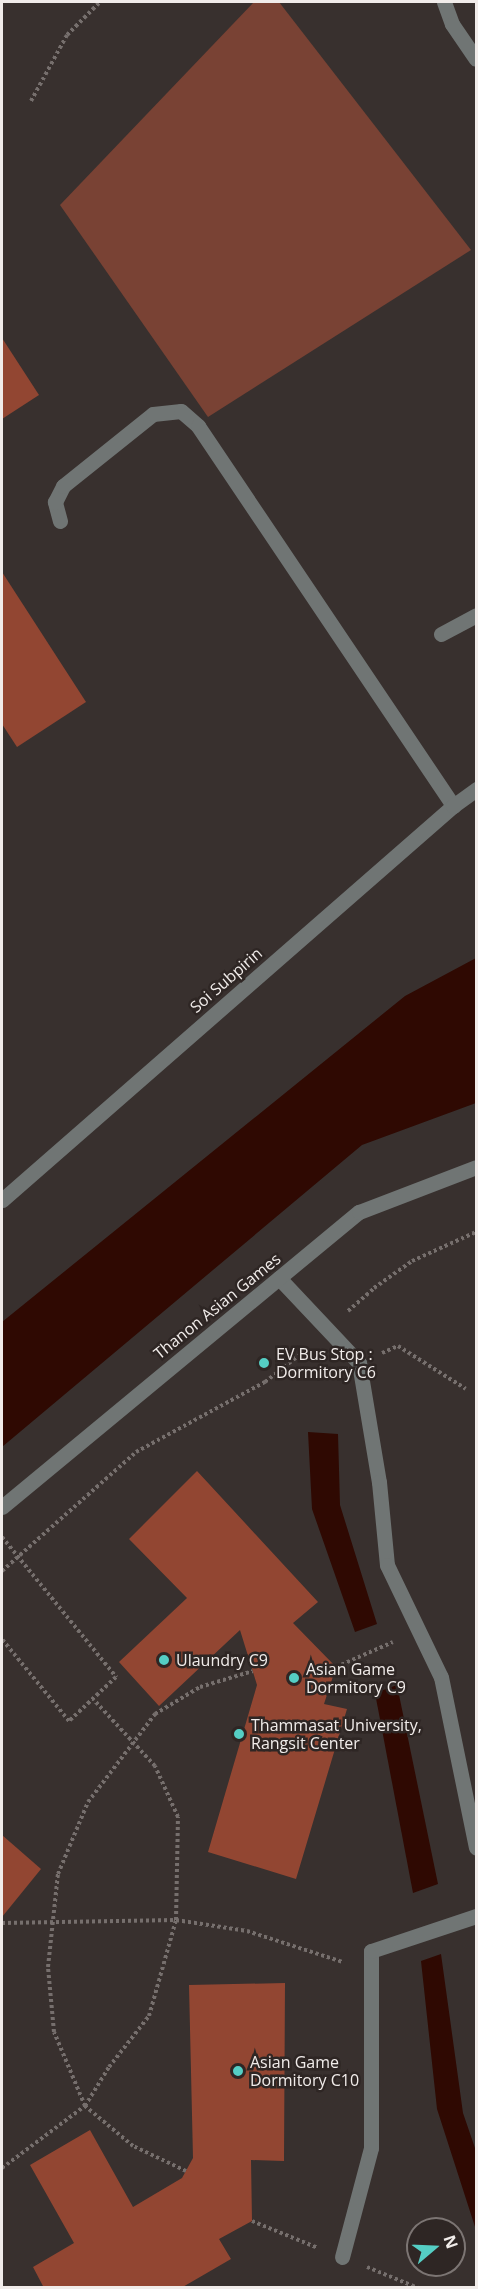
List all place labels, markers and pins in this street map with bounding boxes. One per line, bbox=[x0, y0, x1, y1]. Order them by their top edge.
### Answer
place label: EV Bus Stop : Dormitory C6 bbox=[276, 1344, 376, 1382]
marker: EV Bus Stop : Dormitory C6 bbox=[257, 1356, 271, 1370]
place label: Ulaundry C9 bbox=[176, 1650, 268, 1670]
marker: Ulaundry C9 bbox=[157, 1653, 171, 1667]
place label: Asian Game Dormitory C9 bbox=[306, 1659, 406, 1697]
marker: Asian Game Dormitory C9 bbox=[287, 1671, 301, 1685]
place label: Thammasat University, Rangsit Center bbox=[251, 1715, 422, 1753]
marker: Thammasat University, Rangsit Center bbox=[232, 1727, 246, 1741]
place label: Asian Game Dormitory C10 bbox=[250, 2052, 359, 2090]
marker: Asian Game Dormitory C10 bbox=[231, 2064, 245, 2078]

